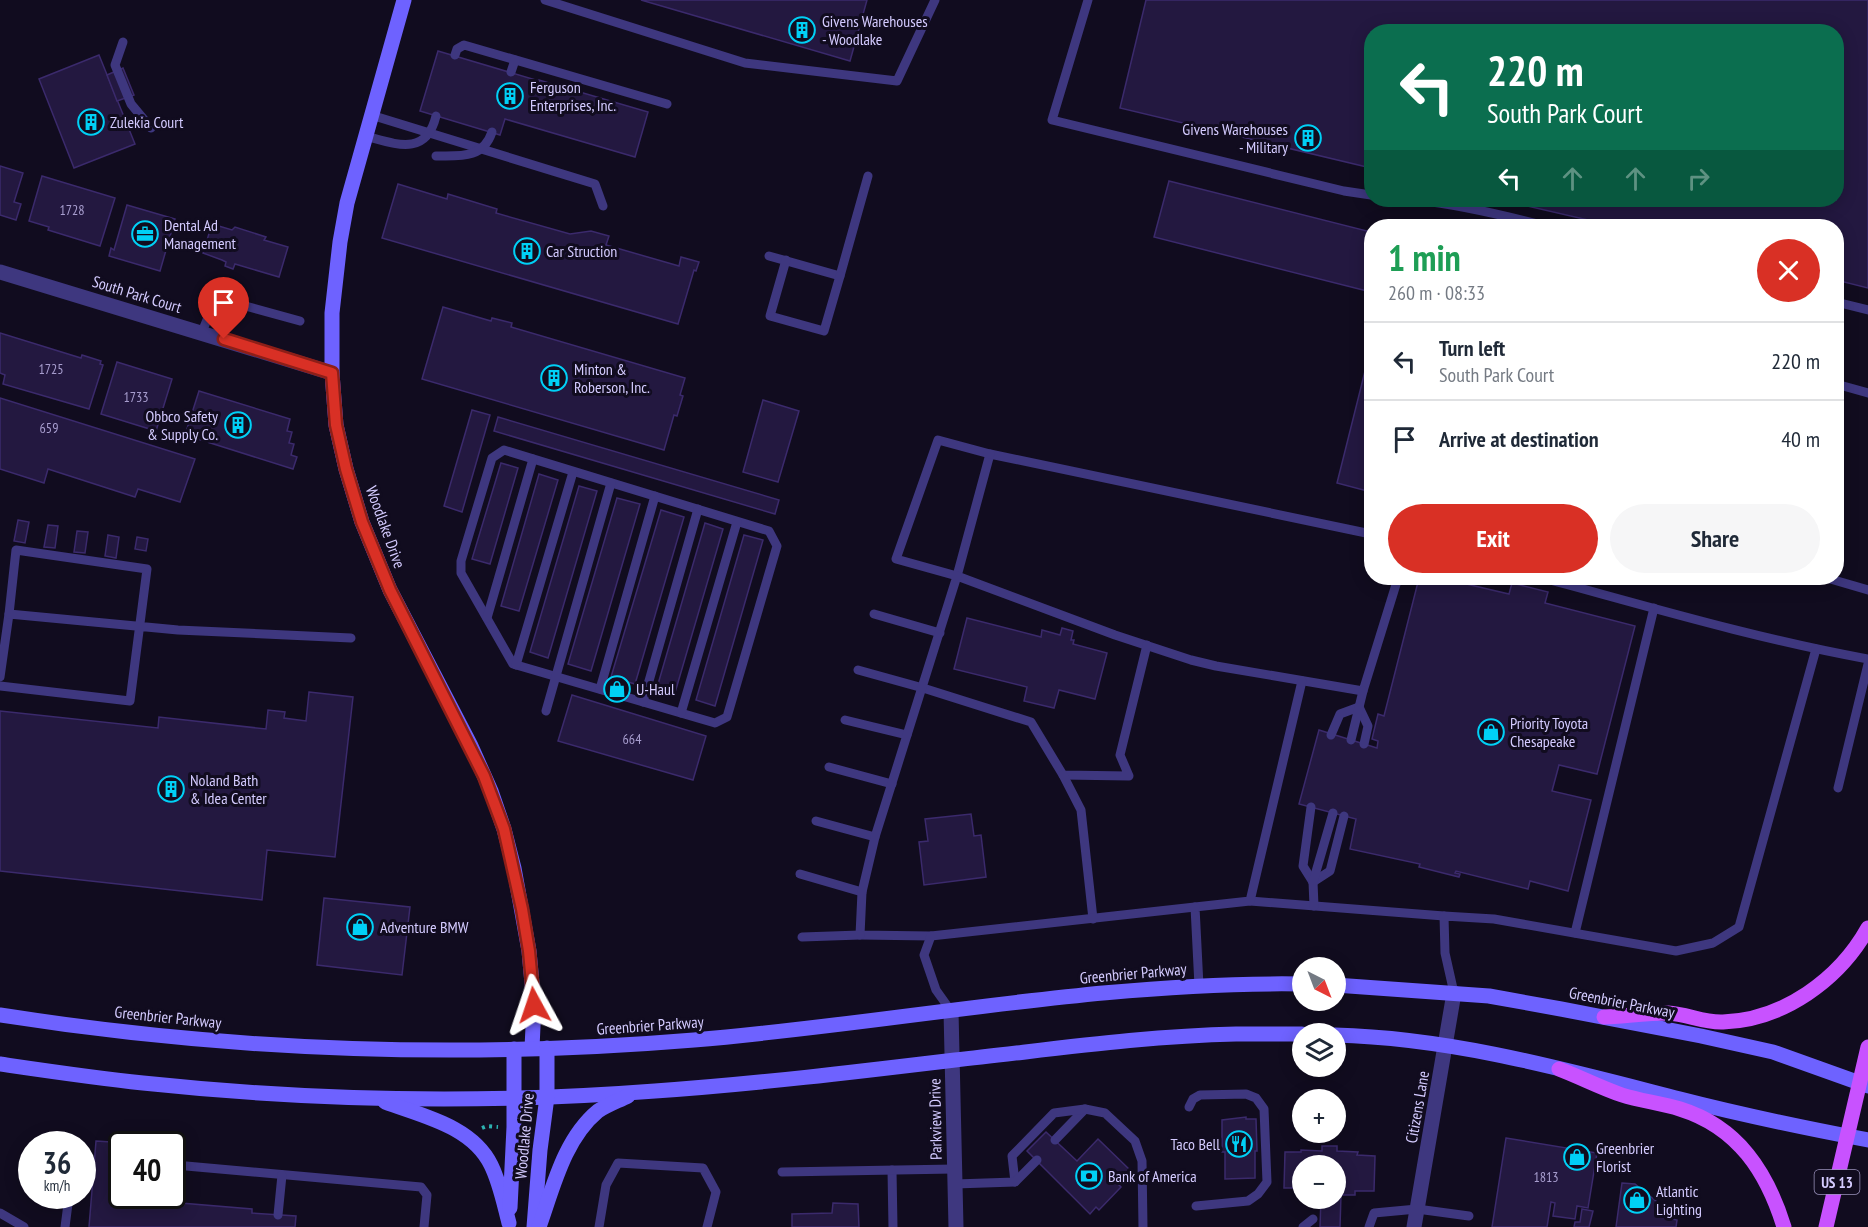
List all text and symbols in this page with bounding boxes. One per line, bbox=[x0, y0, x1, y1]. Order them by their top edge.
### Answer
place label: Givens Warehouses - Woodlake bbox=[822, 11, 928, 49]
building icon: Givens Warehouses - Woodlake bbox=[787, 15, 817, 45]
text: 220 m bbox=[1487, 43, 1584, 98]
icon: left bbox=[1388, 48, 1466, 126]
place label: Ferguson Enterprises, Inc. bbox=[530, 77, 616, 115]
building icon: Ferguson Enterprises, Inc. bbox=[495, 81, 525, 111]
text: South Park Court bbox=[1487, 96, 1643, 130]
building icon: Zulekia Court bbox=[76, 107, 106, 137]
place label: Zulekia Court bbox=[110, 112, 184, 132]
place label: Givens Warehouses - Military bbox=[1182, 119, 1288, 157]
building icon: Givens Warehouses - Military bbox=[1293, 123, 1323, 153]
icon: left bbox=[1493, 162, 1526, 195]
icon: ahead bbox=[1556, 162, 1589, 195]
icon: ahead bbox=[1619, 162, 1652, 195]
icon: right bbox=[1682, 162, 1715, 195]
house number: 1728 bbox=[59, 201, 85, 219]
place label: Dental Ad Management bbox=[164, 215, 237, 253]
office icon: Dental Ad Management bbox=[130, 219, 160, 249]
text: 1 min bbox=[1388, 234, 1461, 281]
building icon: Car Struction bbox=[512, 236, 542, 266]
button: close bbox=[1757, 239, 1820, 302]
place label: Car Struction bbox=[546, 241, 617, 261]
street label: South Park Court bbox=[90, 271, 185, 317]
pin bbox=[198, 277, 249, 339]
text: 260 m · 08:33 bbox=[1388, 280, 1485, 306]
icon: arrive bbox=[207, 286, 240, 319]
text: Turn left bbox=[1439, 334, 1505, 362]
icon: left bbox=[1388, 345, 1421, 378]
text: 220 m bbox=[1771, 347, 1820, 375]
place label: Minton & Roberson, Inc. bbox=[574, 359, 650, 397]
house number: 1725 bbox=[38, 360, 64, 378]
text: South Park Court bbox=[1439, 362, 1554, 388]
building icon: Minton & Roberson, Inc. bbox=[539, 363, 569, 393]
house number: 1733 bbox=[123, 388, 149, 406]
place label: Obbco Safety & Supply Co. bbox=[145, 406, 218, 444]
building icon: Obbco Safety & Supply Co. bbox=[223, 410, 253, 440]
house number: 659 bbox=[40, 419, 58, 437]
icon: arrive bbox=[1388, 423, 1421, 456]
text: Arrive at destination bbox=[1439, 425, 1599, 453]
text: 40 m bbox=[1781, 425, 1820, 453]
street label: Woodlake Drive bbox=[362, 483, 410, 571]
button: Exit bbox=[1388, 504, 1598, 573]
button: Share bbox=[1610, 504, 1820, 573]
shop icon: U-Haul bbox=[602, 674, 632, 704]
place label: U-Haul bbox=[636, 679, 675, 699]
place label: Priority Toyota Chesapeake bbox=[1510, 713, 1588, 751]
shop icon: Priority Toyota Chesapeake bbox=[1476, 717, 1506, 747]
house number: 664 bbox=[623, 730, 642, 748]
place label: Noland Bath & Idea Center bbox=[190, 770, 267, 808]
building icon: Noland Bath & Idea Center bbox=[156, 774, 186, 804]
shop icon: Adventure BMW bbox=[345, 912, 375, 942]
place label: Adventure BMW bbox=[380, 917, 469, 937]
north arrow bbox=[1292, 957, 1346, 1011]
map controls bbox=[1292, 957, 1346, 1209]
street label: Greenbrier Parkway bbox=[1079, 958, 1187, 988]
position arrow bbox=[502, 973, 566, 1037]
street label: Greenbrier Parkway bbox=[1567, 982, 1677, 1022]
street label: Greenbrier Parkway bbox=[114, 1001, 222, 1033]
street label: Greenbrier Parkway bbox=[596, 1011, 704, 1039]
button: layers bbox=[1292, 1023, 1346, 1077]
street label: Citizens Lane bbox=[1401, 1069, 1433, 1145]
street label: Parkview Drive bbox=[924, 1078, 946, 1160]
button: + bbox=[1292, 1089, 1346, 1143]
street label: Woodlake Drive bbox=[510, 1092, 538, 1180]
restaurant icon: Taco Bell bbox=[1224, 1129, 1254, 1159]
speed limit sign: 40 bbox=[108, 1131, 186, 1209]
place label: Taco Bell bbox=[1170, 1134, 1220, 1154]
place label: Greenbrier Florist bbox=[1596, 1138, 1655, 1176]
shop icon: Greenbrier Florist bbox=[1562, 1142, 1592, 1172]
text: 36 bbox=[43, 1143, 71, 1182]
button: − bbox=[1292, 1155, 1346, 1209]
bank icon: Bank of America bbox=[1074, 1161, 1104, 1191]
place label: Bank of America bbox=[1108, 1166, 1197, 1186]
house number: 1813 bbox=[1533, 1168, 1559, 1186]
road number: US 13 bbox=[1814, 1170, 1860, 1194]
text: km/h bbox=[44, 1176, 70, 1195]
place label: Atlantic Lighting bbox=[1656, 1181, 1702, 1219]
shop icon: Atlantic Lighting bbox=[1622, 1185, 1652, 1215]

